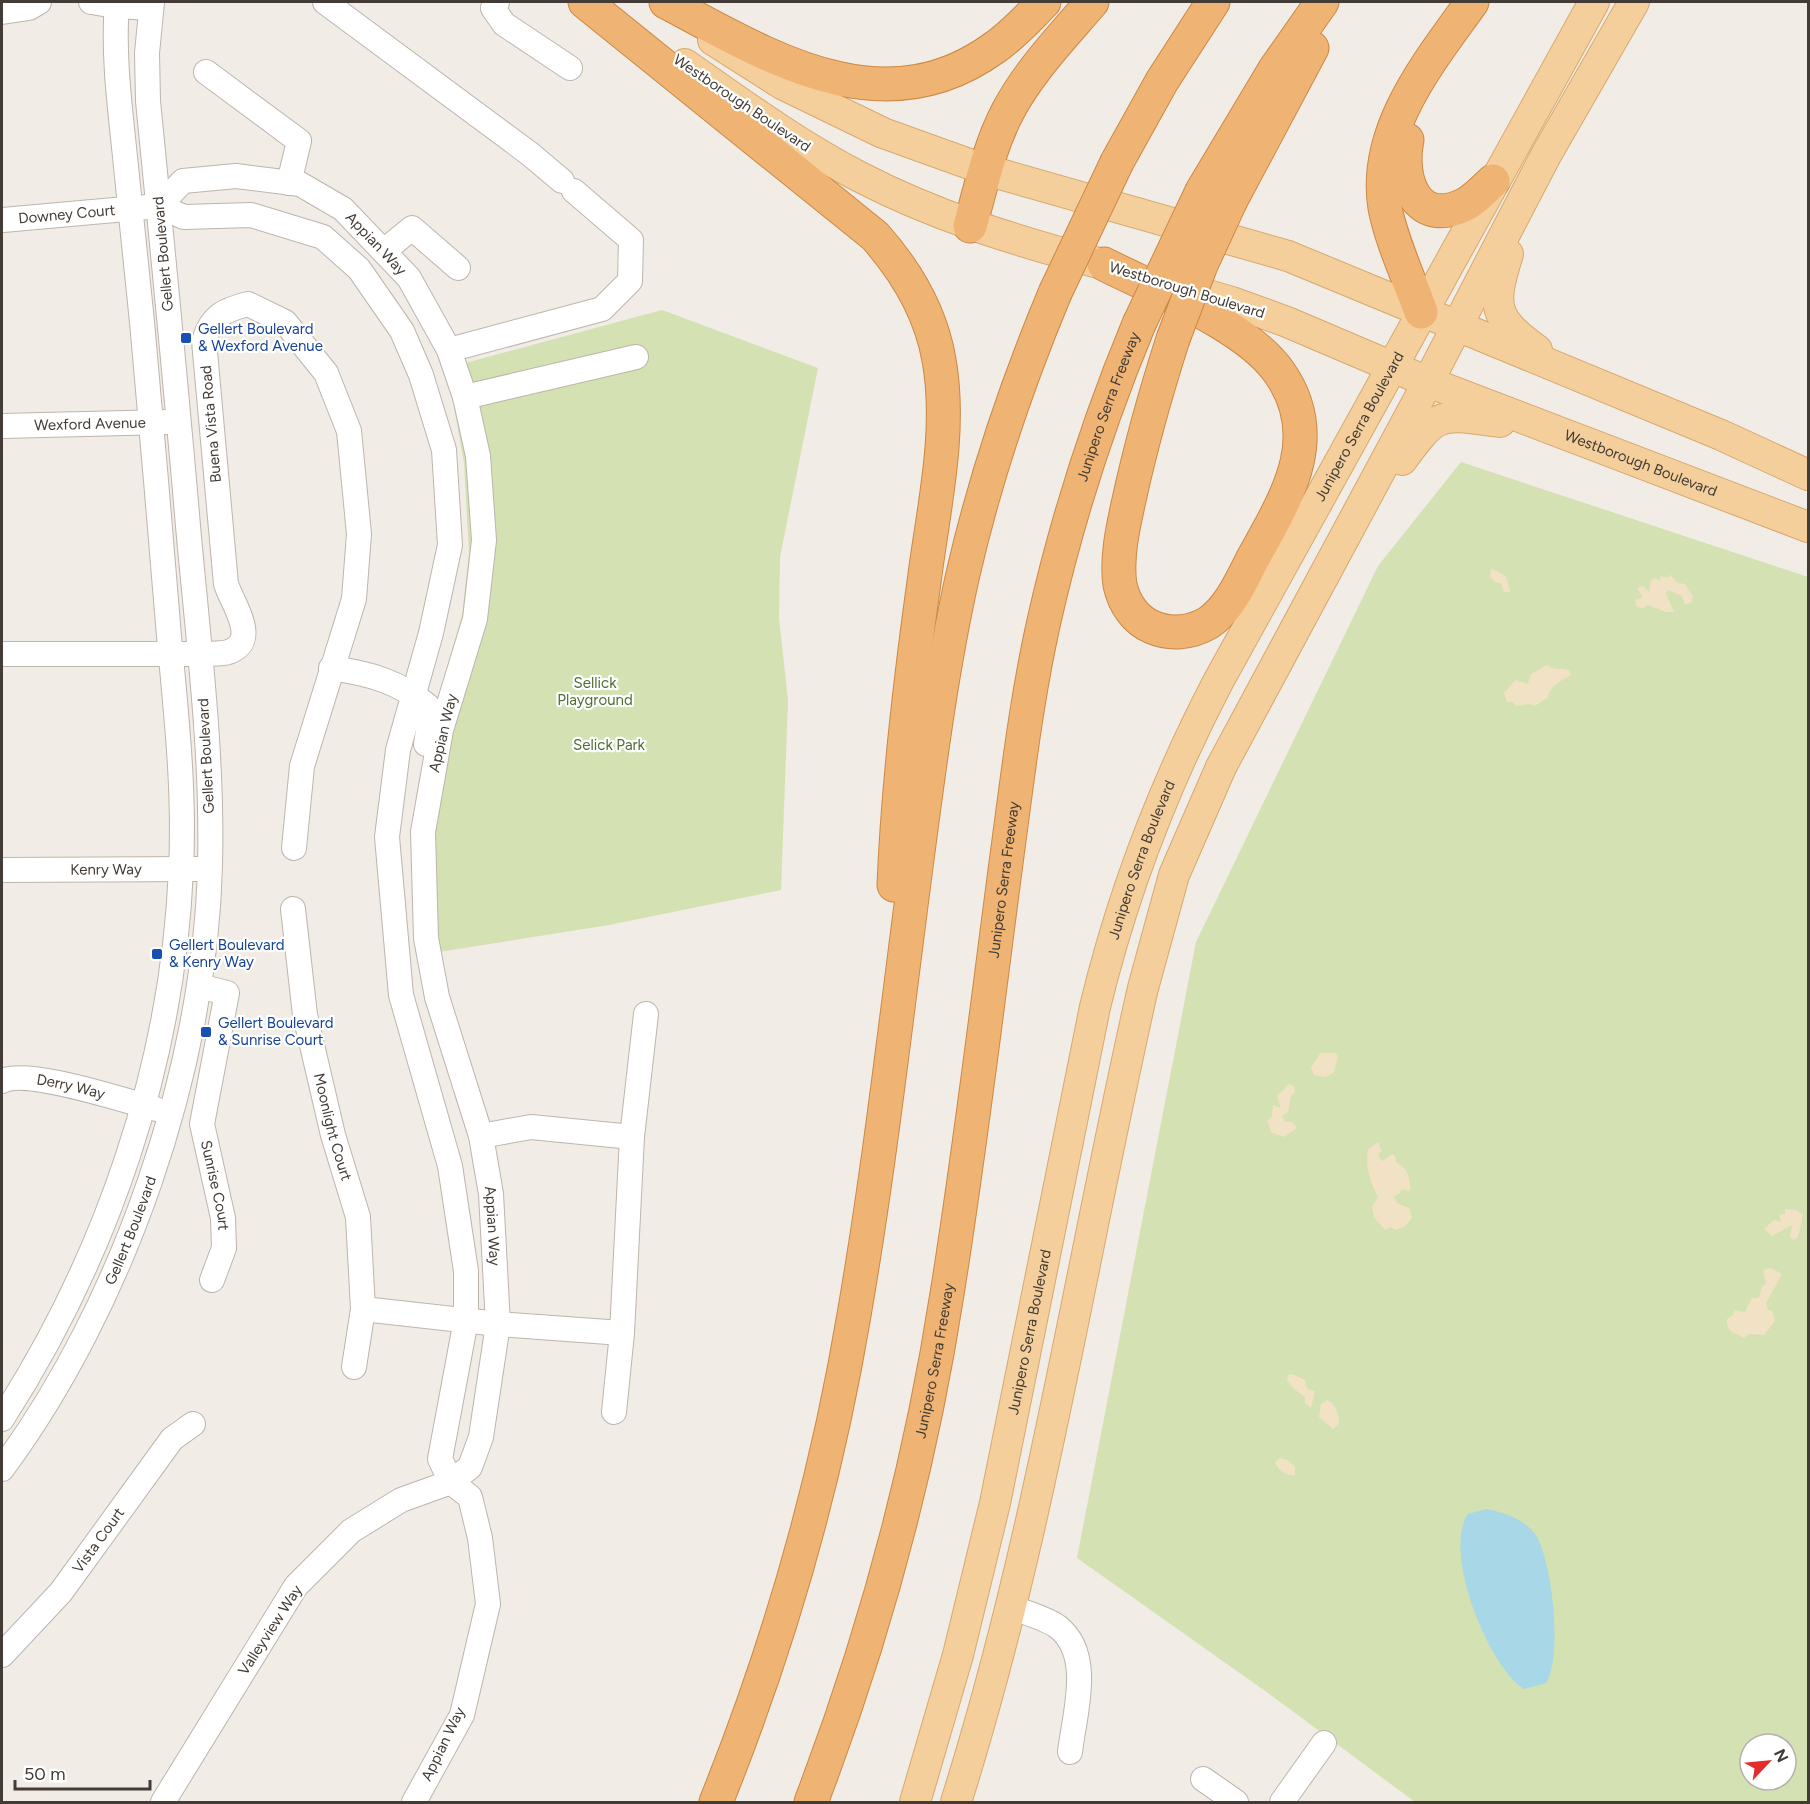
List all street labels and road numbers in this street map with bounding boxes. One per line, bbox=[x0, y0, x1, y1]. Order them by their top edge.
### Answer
street label: Westborough Boulevard bbox=[670, 50, 814, 156]
street label: Gellert Boulevard bbox=[149, 196, 177, 312]
street label: Downey Court bbox=[18, 201, 116, 228]
street label: Appian Way bbox=[342, 208, 410, 279]
street label: Westborough Boulevard bbox=[1107, 258, 1267, 322]
street label: Junipero Serra Freeway bbox=[1073, 329, 1144, 484]
street label: Junipero Serra Boulevard bbox=[1311, 348, 1408, 504]
street label: Buena Vista Road bbox=[197, 365, 225, 483]
street label: Wexford Avenue bbox=[34, 414, 146, 434]
street label: Westborough Boulevard bbox=[1562, 426, 1720, 500]
street label: Appian Way bbox=[425, 692, 461, 774]
street label: Gellert Boulevard bbox=[194, 698, 218, 814]
street label: Junipero Serra Boulevard bbox=[1105, 778, 1179, 942]
street label: Junipero Serra Freeway bbox=[985, 800, 1023, 959]
street label: Kenry Way bbox=[70, 860, 142, 879]
street label: Derry Way bbox=[35, 1070, 107, 1103]
street label: Moonlight Court bbox=[310, 1071, 356, 1183]
street label: Sunrise Court bbox=[197, 1138, 232, 1231]
street label: Gellert Boulevard bbox=[101, 1174, 160, 1288]
street label: Appian Way bbox=[481, 1184, 504, 1267]
street label: Junipero Serra Boulevard bbox=[1004, 1248, 1055, 1416]
street label: Junipero Serra Freeway bbox=[911, 1282, 958, 1440]
street label: Vista Court bbox=[69, 1504, 128, 1577]
street label: Valleyview Way bbox=[234, 1581, 306, 1678]
street label: Appian Way bbox=[417, 1704, 469, 1784]

